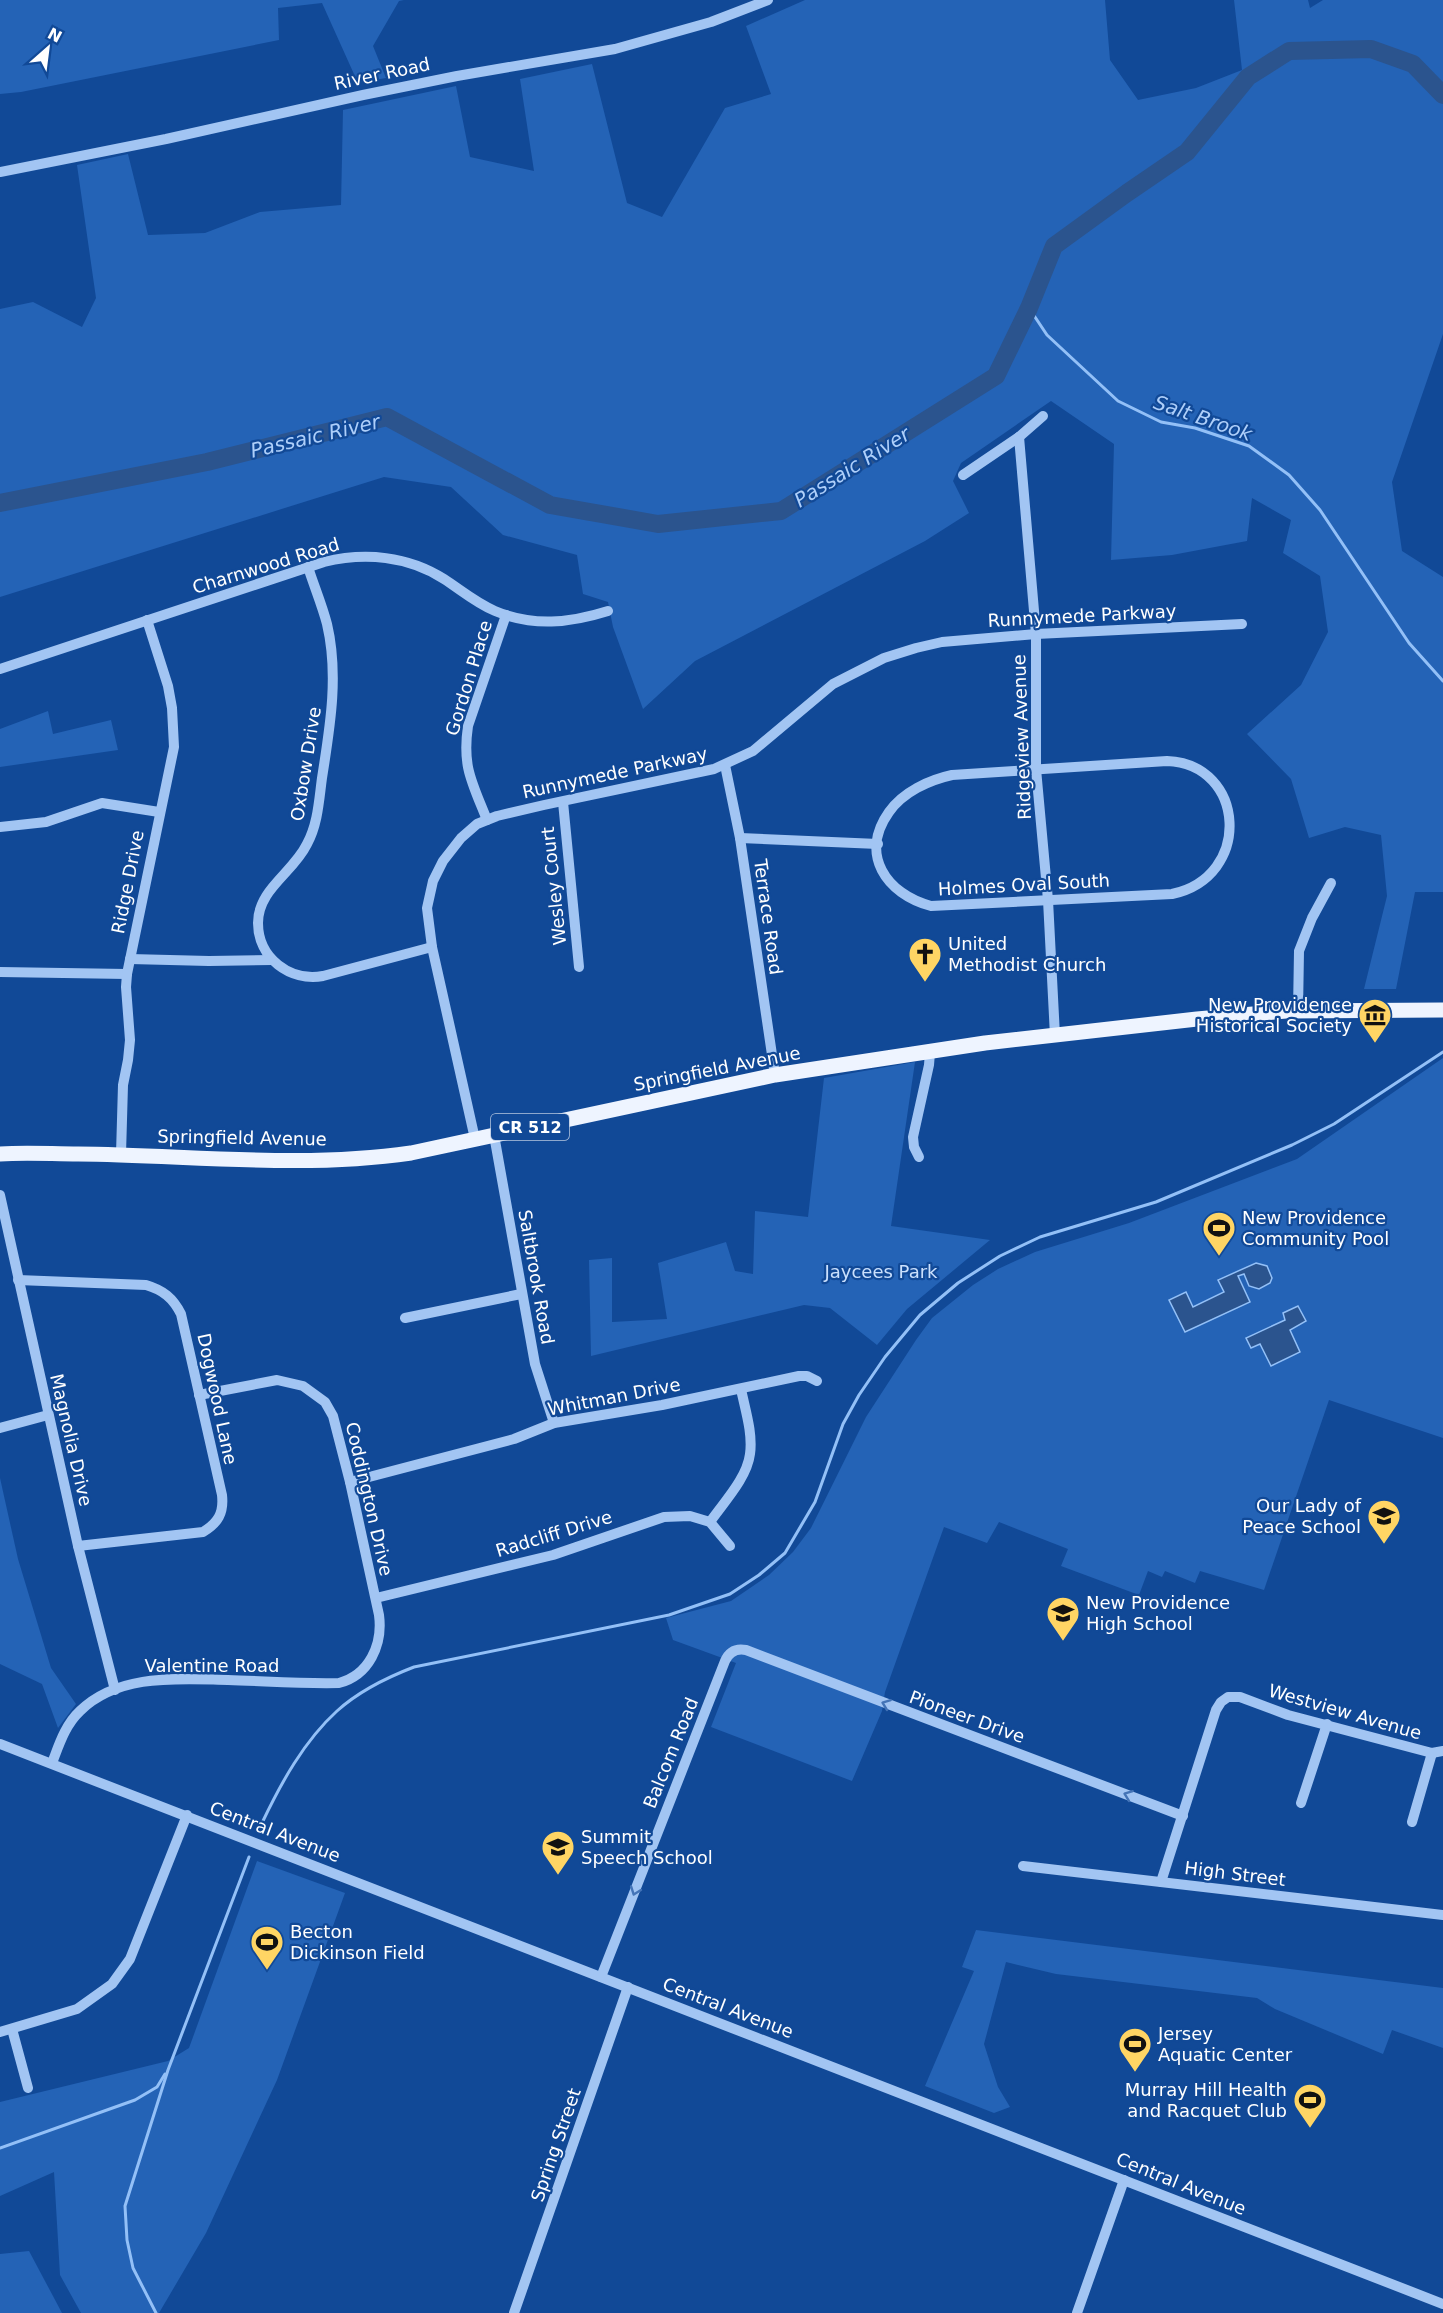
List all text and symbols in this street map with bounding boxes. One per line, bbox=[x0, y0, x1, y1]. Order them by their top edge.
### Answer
north arrow bbox=[18, 18, 78, 78]
text: N bbox=[44, 24, 65, 47]
street label: River Road bbox=[332, 53, 432, 94]
water label: Salt Brook bbox=[1151, 390, 1257, 447]
water label: Passaic River bbox=[248, 409, 384, 463]
water label: Passaic River bbox=[790, 421, 916, 512]
street label: Charnwood Road bbox=[190, 533, 342, 598]
street label: Runnymede Parkway bbox=[987, 600, 1177, 631]
street label: Gordon Place bbox=[441, 618, 496, 738]
street label: Ridgeview Avenue bbox=[1008, 654, 1035, 820]
street label: Oxbow Drive bbox=[286, 705, 325, 823]
street label: Runnymede Parkway bbox=[520, 743, 710, 802]
street label: Wesley Court bbox=[537, 826, 570, 946]
street label: Ridge Drive bbox=[107, 828, 148, 936]
street label: Terrace Road bbox=[750, 857, 787, 976]
street label: Holmes Oval South bbox=[937, 870, 1110, 899]
place label: United Methodist Church bbox=[948, 933, 1106, 975]
church icon: United Methodist Church bbox=[907, 936, 943, 983]
place label: New Providence Historical Society bbox=[1196, 994, 1352, 1036]
museum icon: New Providence Historical Society bbox=[1357, 997, 1393, 1044]
street label: Springfield Avenue bbox=[632, 1042, 802, 1095]
road number: CR 512 bbox=[491, 1114, 569, 1140]
street label: Springfield Avenue bbox=[157, 1126, 327, 1149]
place label: New Providence Community Pool bbox=[1242, 1207, 1389, 1249]
street label: Saltbrook Road bbox=[514, 1208, 559, 1346]
sports icon: New Providence Community Pool bbox=[1201, 1210, 1237, 1257]
park label: Jaycees Park bbox=[823, 1261, 938, 1282]
street label: Dogwood Lane bbox=[193, 1331, 242, 1466]
street label: Magnolia Drive bbox=[46, 1372, 97, 1508]
street label: Whitman Drive bbox=[546, 1373, 682, 1420]
street label: Coddington Drive bbox=[342, 1420, 397, 1578]
place label: Our Lady of Peace School bbox=[1242, 1495, 1362, 1537]
school or university icon: Our Lady of Peace School bbox=[1366, 1498, 1402, 1545]
street label: Radcliff Drive bbox=[493, 1506, 615, 1561]
place label: New Providence High School bbox=[1086, 1592, 1230, 1634]
school or university icon: New Providence High School bbox=[1045, 1595, 1081, 1642]
street label: Valentine Road bbox=[145, 1655, 279, 1676]
street label: Westview Avenue bbox=[1266, 1680, 1424, 1743]
street label: Pioneer Drive bbox=[907, 1686, 1028, 1747]
street label: Balcom Road bbox=[639, 1694, 702, 1811]
one-way arrow bbox=[882, 1699, 893, 1711]
one-way arrow bbox=[1123, 1790, 1134, 1802]
street label: Central Avenue bbox=[207, 1797, 343, 1866]
place label: Summit Speech School bbox=[581, 1826, 713, 1868]
school or university icon: Summit Speech School bbox=[540, 1829, 576, 1876]
street label: High Street bbox=[1183, 1857, 1287, 1890]
one-way arrow bbox=[630, 1885, 642, 1896]
place label: Becton Dickinson Field bbox=[290, 1921, 425, 1963]
sports icon: Becton Dickinson Field bbox=[249, 1924, 285, 1971]
street label: Central Avenue bbox=[660, 1973, 796, 2042]
place label: Jersey Aquatic Center bbox=[1157, 2023, 1293, 2065]
sports icon: Jersey Aquatic Center bbox=[1117, 2026, 1153, 2073]
place label: Murray Hill Health and Racquet Club bbox=[1125, 2079, 1287, 2121]
sports icon: Murray Hill Health and Racquet Club bbox=[1292, 2082, 1328, 2129]
street label: Spring Street bbox=[526, 2085, 585, 2204]
street label: Central Avenue bbox=[1113, 2148, 1249, 2219]

